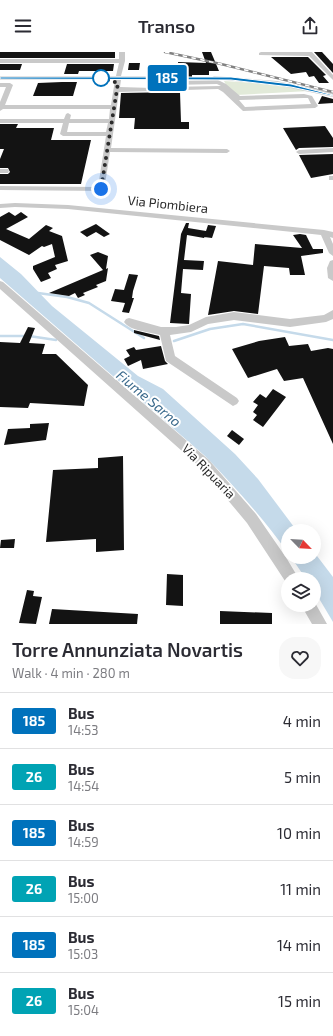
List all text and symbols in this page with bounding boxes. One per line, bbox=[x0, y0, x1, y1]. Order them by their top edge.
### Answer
icon: menu bbox=[12, 15, 34, 37]
text: Transo bbox=[138, 15, 195, 37]
icon: share bbox=[299, 15, 321, 37]
line badge: 185 bbox=[144, 65, 190, 91]
unlabelled marker bbox=[92, 69, 110, 87]
text: 185 bbox=[156, 69, 178, 86]
your location bbox=[91, 179, 111, 199]
street label: Via Piombiera bbox=[127, 192, 209, 216]
water label: Fiume Sarno bbox=[113, 366, 185, 430]
street label: Via Ripuaria bbox=[179, 440, 239, 502]
north arrow bbox=[281, 524, 321, 564]
map controls bbox=[281, 524, 321, 612]
button: layers bbox=[281, 572, 321, 612]
button: heart bbox=[279, 637, 321, 679]
text: Torre Annunziata Novartis bbox=[12, 638, 243, 661]
text: Walk · 4 min · 280 m bbox=[12, 665, 130, 681]
text: Bus bbox=[68, 704, 94, 722]
text: 185 bbox=[23, 712, 45, 729]
text: 4 min bbox=[283, 712, 321, 730]
text: 14:53 bbox=[68, 722, 98, 738]
text: Bus bbox=[68, 760, 94, 778]
text: 26 bbox=[26, 768, 42, 785]
text: 5 min bbox=[284, 768, 321, 786]
text: 14:54 bbox=[68, 778, 99, 794]
text: Bus bbox=[68, 816, 94, 834]
text: 185 bbox=[23, 824, 45, 841]
text: 10 min bbox=[277, 824, 321, 842]
text: 14:59 bbox=[68, 834, 99, 850]
text: Bus bbox=[68, 872, 94, 890]
text: 26 bbox=[26, 880, 42, 897]
text: 11 min bbox=[280, 880, 321, 898]
text: 15:00 bbox=[68, 890, 99, 906]
text: Bus bbox=[68, 928, 94, 946]
text: 185 bbox=[23, 936, 45, 953]
text: 14 min bbox=[277, 936, 321, 954]
text: 15:03 bbox=[68, 946, 98, 962]
text: Bus bbox=[68, 984, 94, 1002]
text: 26 bbox=[26, 992, 42, 1009]
text: 15 min bbox=[278, 992, 321, 1010]
text: 15:04 bbox=[68, 1002, 99, 1018]

